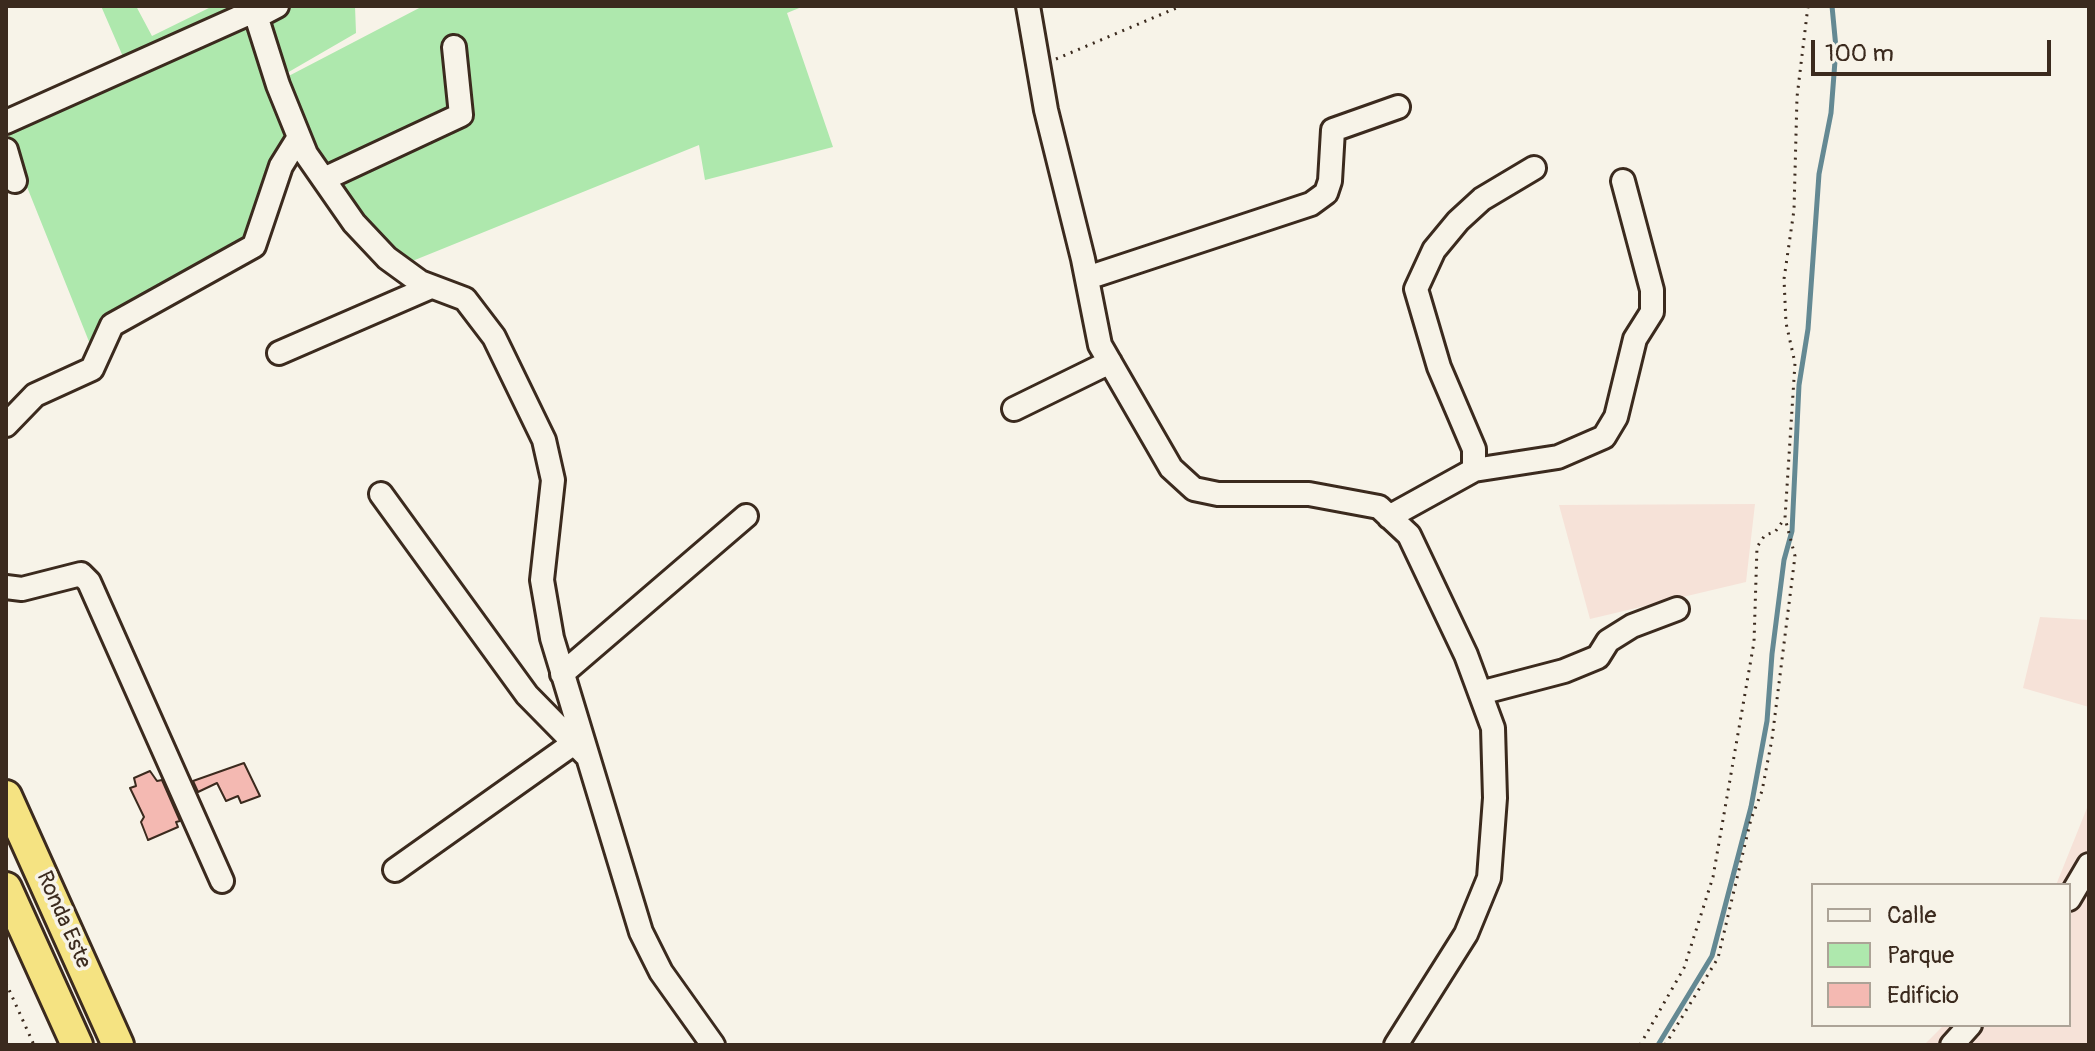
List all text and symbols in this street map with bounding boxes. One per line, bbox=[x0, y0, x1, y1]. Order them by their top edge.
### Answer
scale bar bbox=[1815, 24, 2055, 74]
text: 100 m bbox=[1825, 39, 1894, 68]
street label: Ronda Este bbox=[30, 867, 96, 973]
legend bbox=[1811, 883, 2071, 1027]
text: Calle bbox=[1887, 901, 1936, 930]
text: Parque bbox=[1887, 941, 1954, 970]
text: Edificio bbox=[1887, 981, 1959, 1010]

